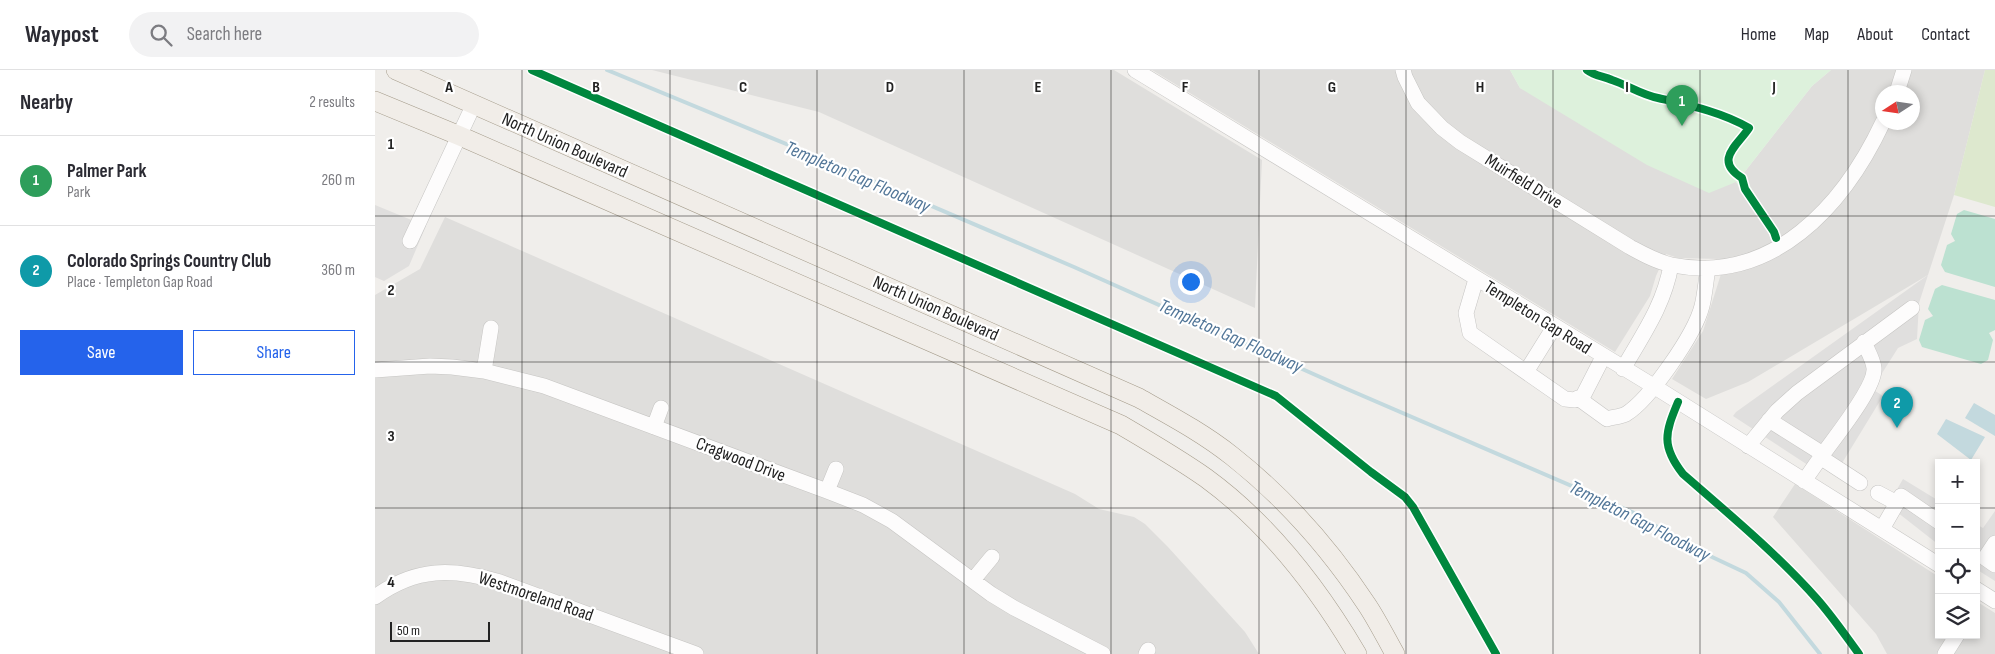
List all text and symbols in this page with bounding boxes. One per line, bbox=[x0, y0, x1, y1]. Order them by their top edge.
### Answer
search box bbox=[129, 12, 479, 57]
text: Waypost bbox=[25, 20, 99, 49]
icon: search bbox=[147, 21, 175, 49]
text: Search here bbox=[187, 23, 262, 46]
text: Home bbox=[1741, 24, 1776, 45]
text: Map bbox=[1804, 24, 1829, 45]
text: About bbox=[1857, 24, 1893, 45]
text: Contact bbox=[1921, 24, 1970, 45]
text: A bbox=[444, 78, 453, 97]
text: B bbox=[592, 78, 600, 97]
text: C bbox=[739, 78, 747, 97]
text: D bbox=[886, 78, 894, 97]
text: E bbox=[1035, 78, 1042, 97]
text: F bbox=[1182, 78, 1189, 97]
text: G bbox=[1328, 78, 1336, 97]
text: H bbox=[1476, 78, 1484, 97]
text: I bbox=[1625, 78, 1629, 97]
text: J bbox=[1771, 78, 1776, 97]
pin: 1 bbox=[1666, 85, 1698, 126]
north arrow bbox=[1875, 85, 1920, 130]
text: Nearby bbox=[20, 90, 73, 115]
text: 2 results bbox=[309, 93, 355, 112]
street label: North Union Boulevard bbox=[499, 108, 631, 183]
text: 1 bbox=[388, 135, 395, 154]
water label: Templeton Gap Floodway bbox=[781, 136, 934, 219]
street label: Muirfield Drive bbox=[1481, 149, 1566, 213]
text: Palmer Park bbox=[67, 160, 147, 183]
text: 1 bbox=[33, 171, 39, 190]
text: 260 m bbox=[321, 171, 355, 190]
text: Park bbox=[67, 183, 90, 202]
text: Colorado Springs Country Club bbox=[67, 250, 271, 273]
text: 2 bbox=[32, 261, 40, 280]
text: 360 m bbox=[321, 261, 355, 280]
your location bbox=[1178, 269, 1204, 295]
street label: North Union Boulevard bbox=[870, 271, 1002, 346]
text: Place · Templeton Gap Road bbox=[67, 273, 213, 292]
street label: Templeton Gap Road bbox=[1480, 276, 1595, 359]
text: 2 bbox=[387, 281, 395, 300]
water label: Templeton Gap Floodway bbox=[1155, 294, 1307, 379]
button: Save bbox=[20, 330, 183, 375]
button: Share bbox=[193, 330, 355, 375]
pin: 2 bbox=[1881, 387, 1913, 428]
text: 3 bbox=[387, 427, 395, 446]
street label: Cragwood Drive bbox=[693, 433, 789, 486]
map controls bbox=[1935, 459, 1980, 639]
button: + bbox=[1935, 459, 1980, 504]
water label: Templeton Gap Floodway bbox=[1565, 476, 1714, 567]
button: − bbox=[1935, 504, 1980, 549]
button: locate bbox=[1935, 549, 1980, 594]
street label: Westmoreland Road bbox=[476, 567, 596, 626]
text: 4 bbox=[387, 573, 395, 592]
button: layers bbox=[1935, 594, 1980, 639]
scale bar bbox=[390, 619, 490, 642]
text: 50 m bbox=[397, 622, 420, 639]

